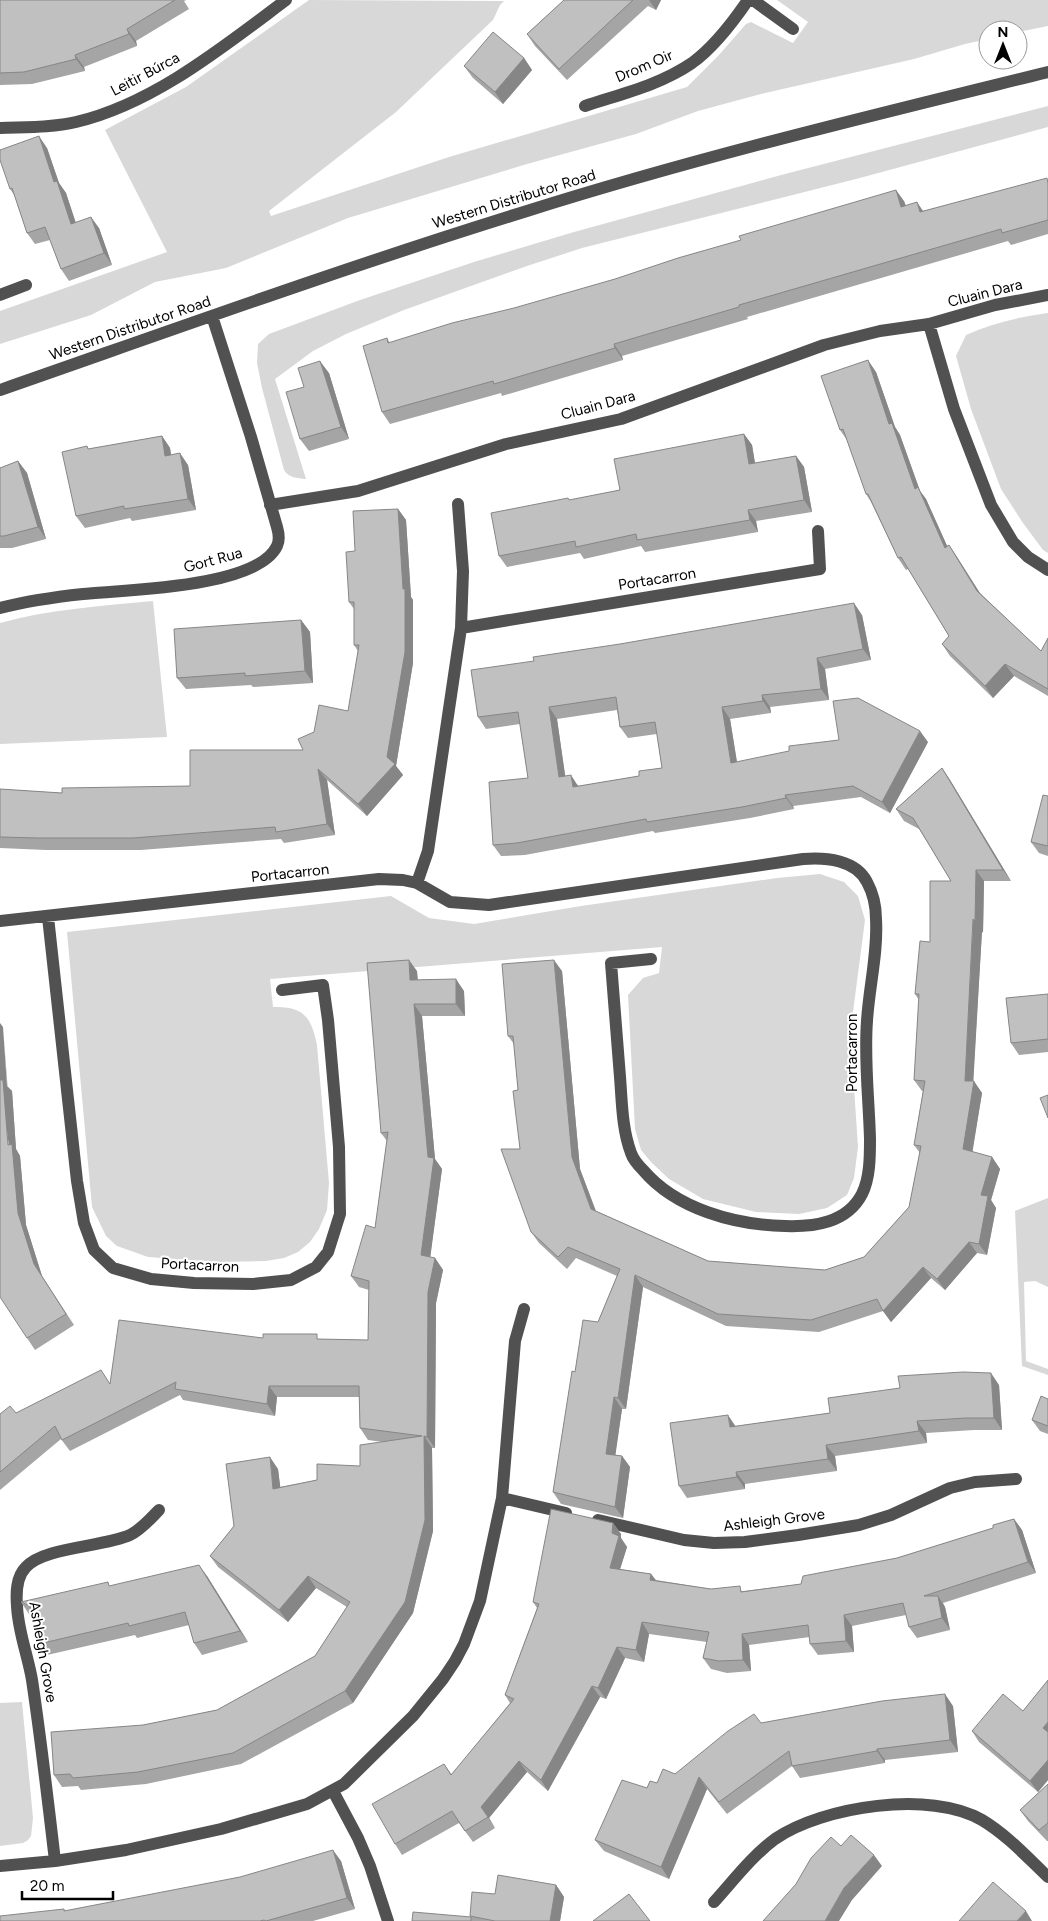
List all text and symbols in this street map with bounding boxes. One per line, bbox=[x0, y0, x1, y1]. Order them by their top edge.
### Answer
north arrow bbox=[978, 20, 1028, 70]
text: N bbox=[998, 24, 1008, 41]
street label: Drom Oir bbox=[613, 46, 675, 86]
street label: Leitir Búrca bbox=[107, 48, 183, 100]
street label: Western Distributor Road bbox=[430, 166, 598, 232]
street label: Cluain Dara bbox=[946, 275, 1024, 311]
street label: Western Distributor Road bbox=[47, 292, 213, 364]
street label: Cluain Dara bbox=[559, 386, 637, 424]
street label: Gort Rua bbox=[182, 544, 244, 576]
street label: Portacarron bbox=[617, 564, 697, 594]
street label: Portacarron bbox=[250, 860, 330, 886]
street label: Portacarron bbox=[843, 1014, 861, 1092]
street label: Portacarron bbox=[160, 1254, 240, 1276]
street label: Ashleigh Grove bbox=[722, 1505, 826, 1535]
street label: Ashleigh Grove bbox=[25, 1600, 61, 1704]
scale bar bbox=[22, 1868, 114, 1900]
text: 20 m bbox=[30, 1877, 64, 1895]

